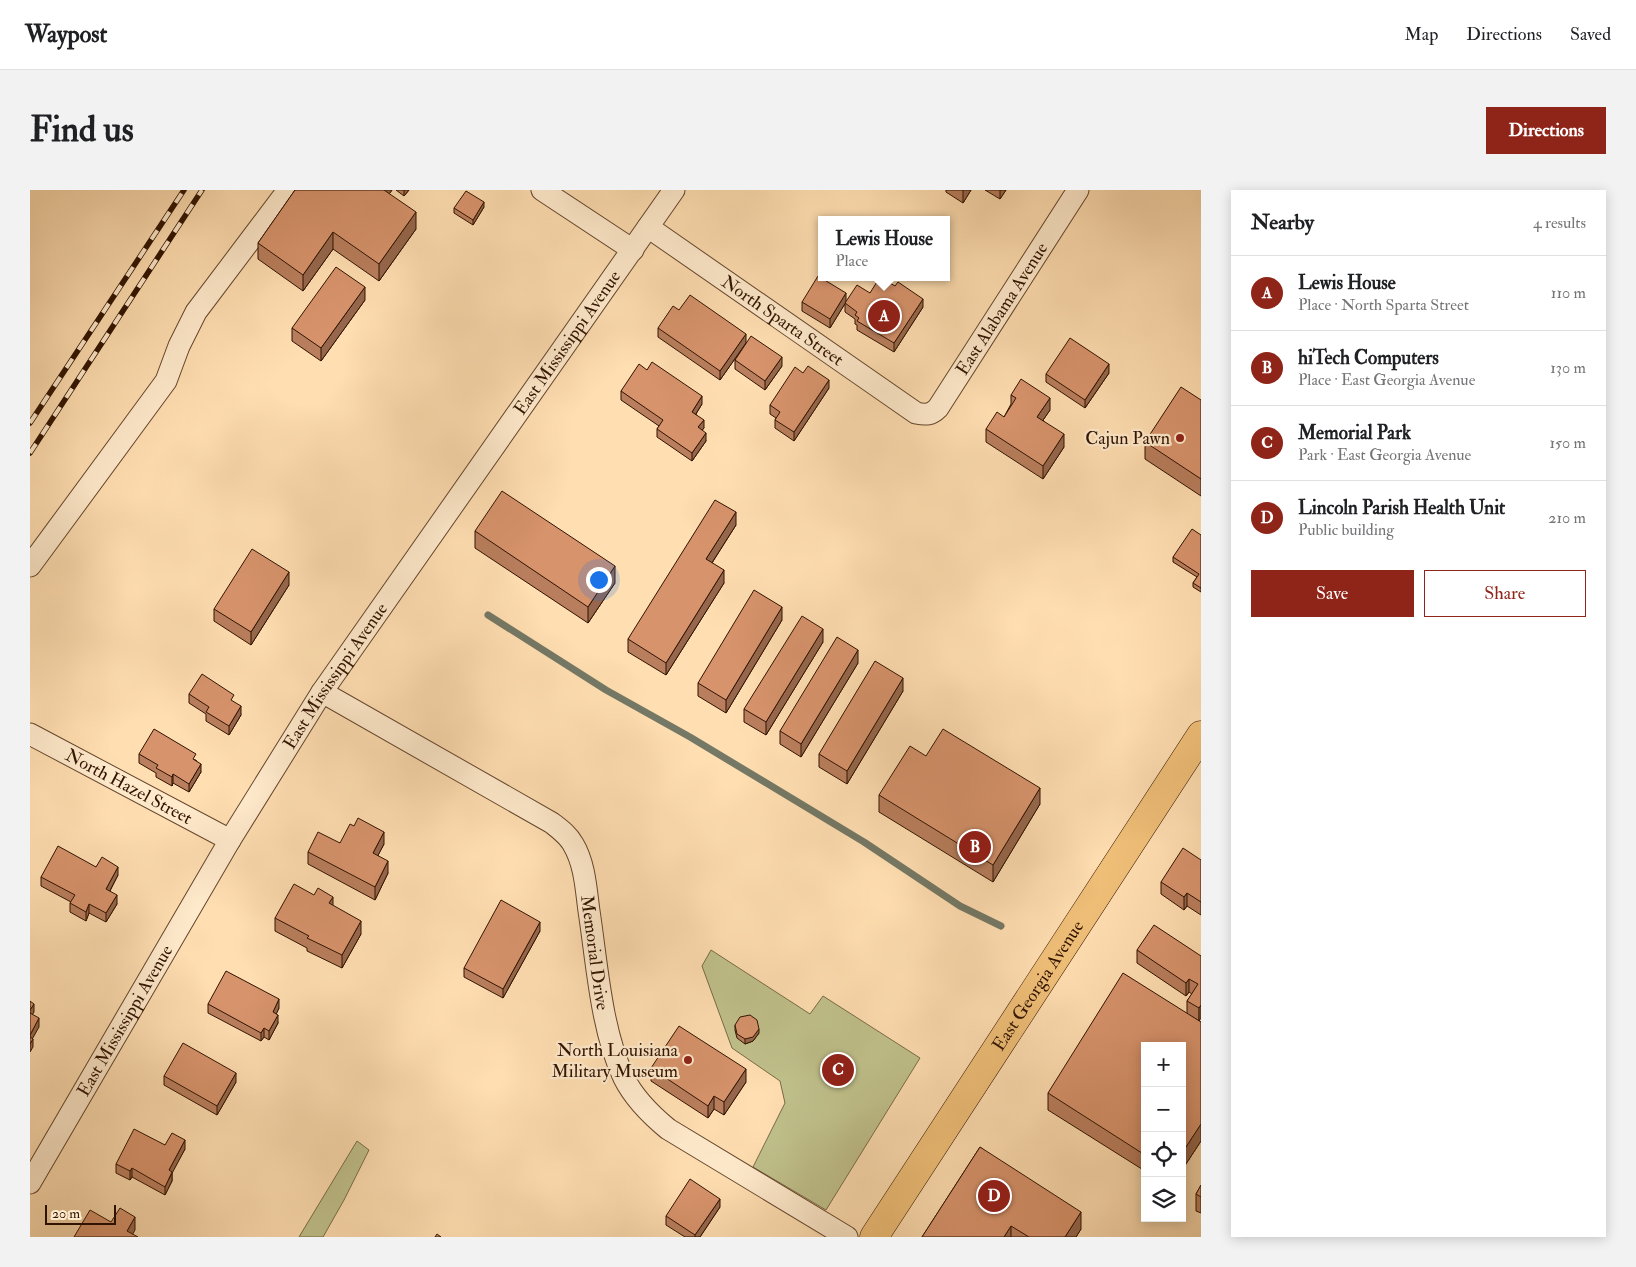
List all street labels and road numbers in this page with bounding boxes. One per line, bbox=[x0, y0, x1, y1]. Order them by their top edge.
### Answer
street label: East Alabama Avenue bbox=[951, 238, 1053, 380]
street label: East Mississippi Avenue bbox=[509, 266, 626, 420]
street label: North Sparta Street bbox=[717, 270, 848, 371]
street label: East Mississippi Avenue bbox=[278, 598, 393, 754]
street label: North Hazel Street bbox=[61, 744, 196, 830]
street label: Memorial Drive bbox=[575, 894, 614, 1013]
street label: East Georgia Avenue bbox=[987, 916, 1089, 1056]
street label: East Mississippi Avenue bbox=[72, 941, 179, 1101]

